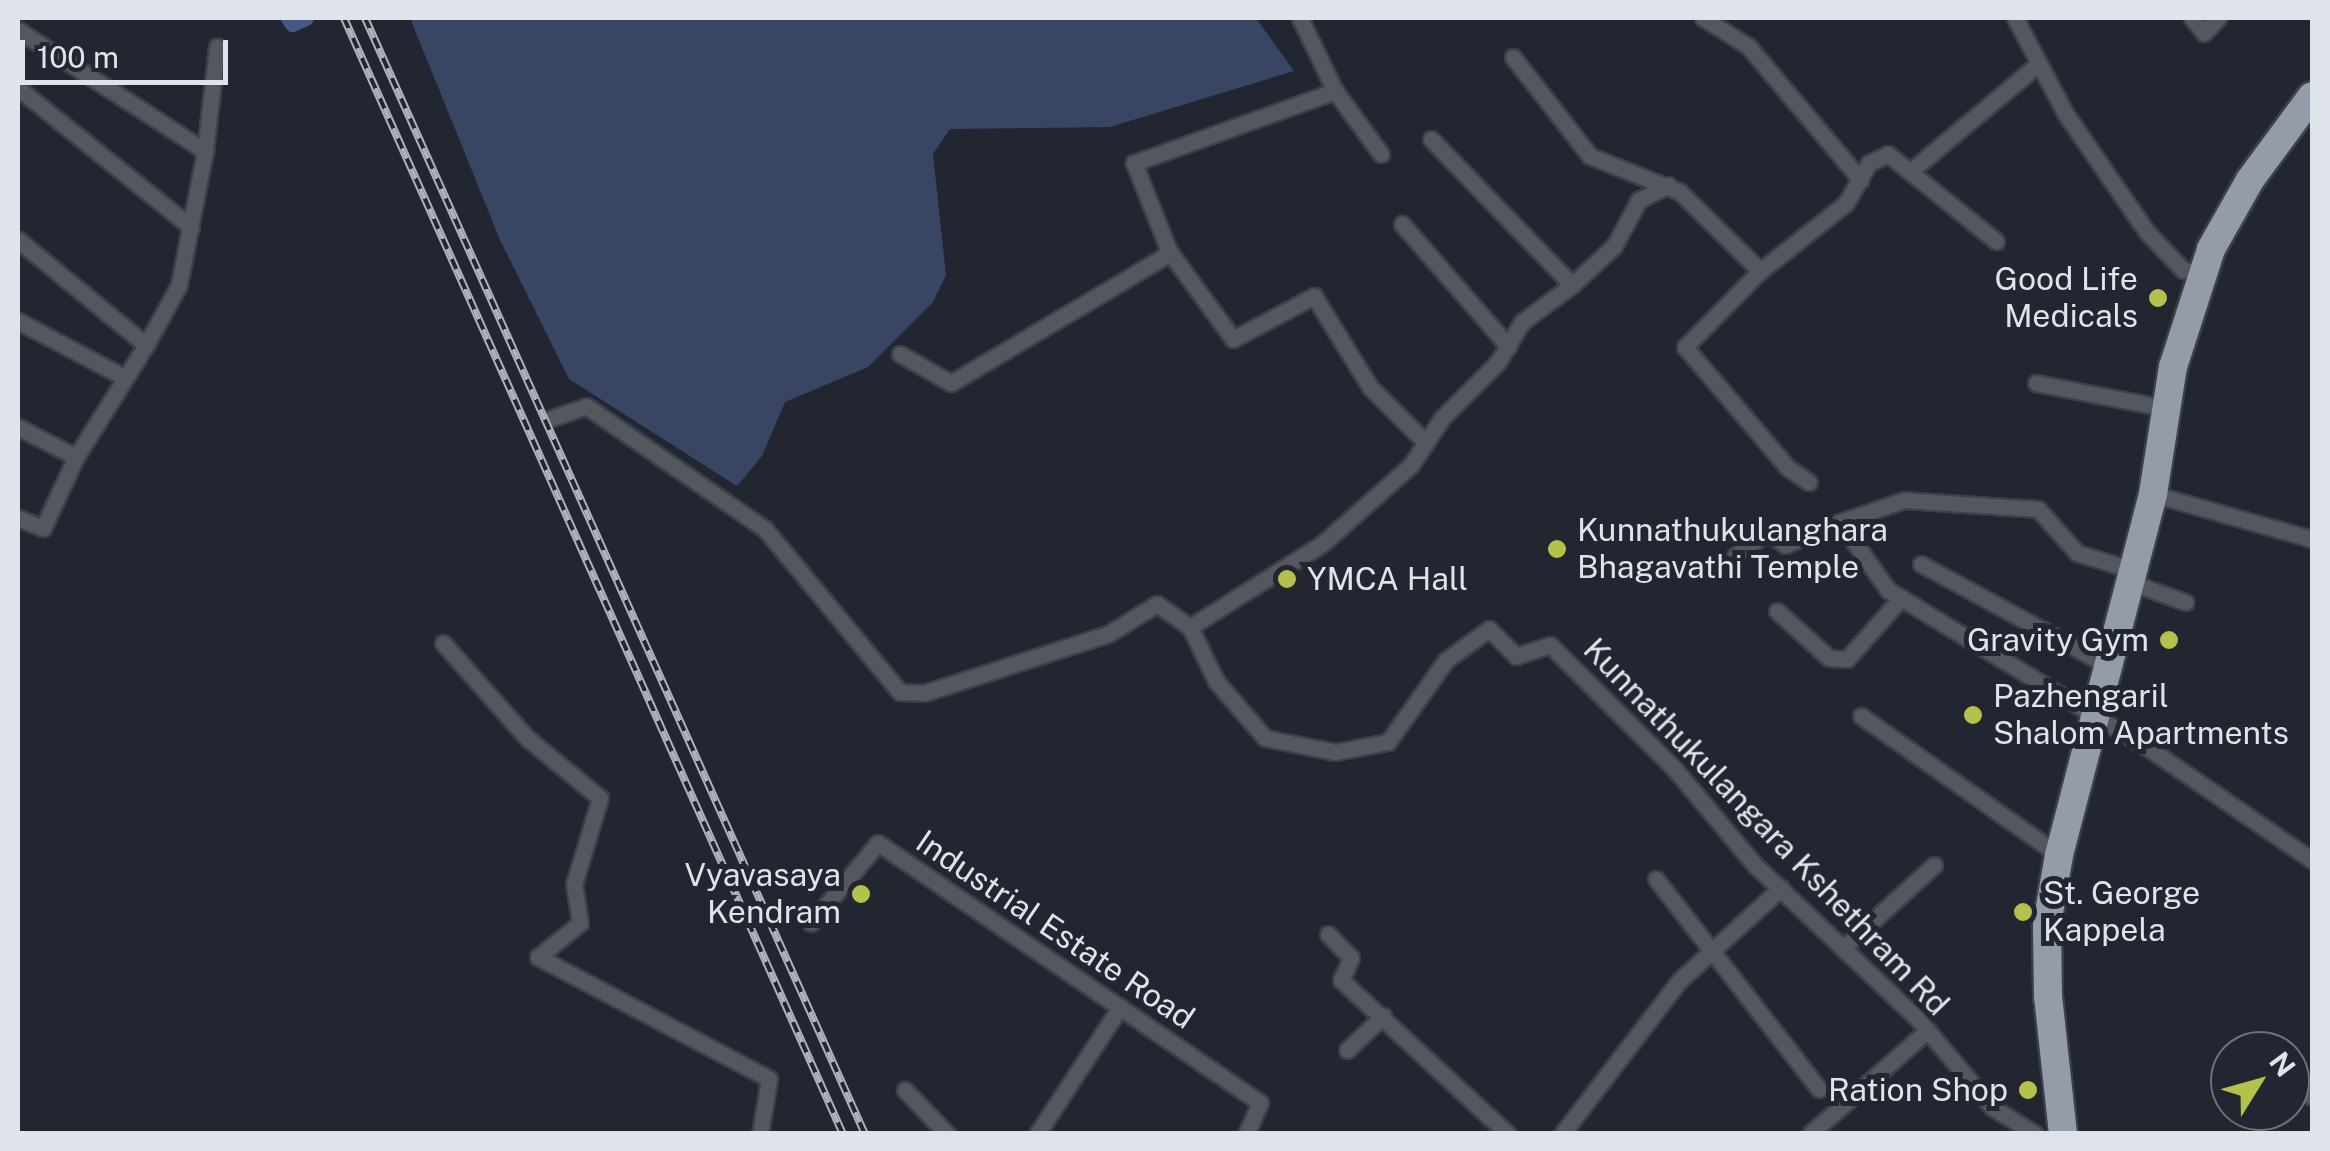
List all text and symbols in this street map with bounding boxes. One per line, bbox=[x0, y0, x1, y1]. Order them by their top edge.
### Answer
scale bar bbox=[25, 20, 232, 82]
text: 100 m bbox=[37, 39, 119, 75]
place label: Good Life Medicals bbox=[1994, 261, 2138, 336]
marker: Good Life Medicals bbox=[2147, 287, 2169, 309]
place label: Kunnathukulanghara Bhagavathi Temple bbox=[1577, 512, 1888, 587]
marker: Kunnathukulanghara Bhagavathi Temple bbox=[1546, 538, 1568, 560]
place label: YMCA Hall bbox=[1307, 560, 1468, 598]
marker: YMCA Hall bbox=[1276, 568, 1298, 590]
place label: Gravity Gym bbox=[1967, 621, 2149, 659]
marker: Gravity Gym bbox=[2158, 629, 2180, 651]
street label: Kunnathukulangara Kshethram Rd bbox=[1575, 630, 1957, 1024]
place label: Pazhengaril Shalom Apartments bbox=[1993, 678, 2289, 753]
marker: Pazhengaril Shalom Apartments bbox=[1962, 704, 1984, 726]
street label: Industrial Estate Road bbox=[909, 823, 1201, 1037]
place label: Vyavasaya Kendram bbox=[684, 857, 841, 932]
place label: St. George Kappela bbox=[2043, 875, 2200, 950]
marker: Vyavasaya Kendram bbox=[850, 883, 872, 905]
marker: St. George Kappela bbox=[2012, 901, 2034, 923]
north arrow bbox=[2210, 1031, 2310, 1131]
text: N bbox=[2263, 1045, 2303, 1083]
place label: Ration Shop bbox=[1828, 1071, 2008, 1109]
marker: Ration Shop bbox=[2017, 1079, 2039, 1101]

